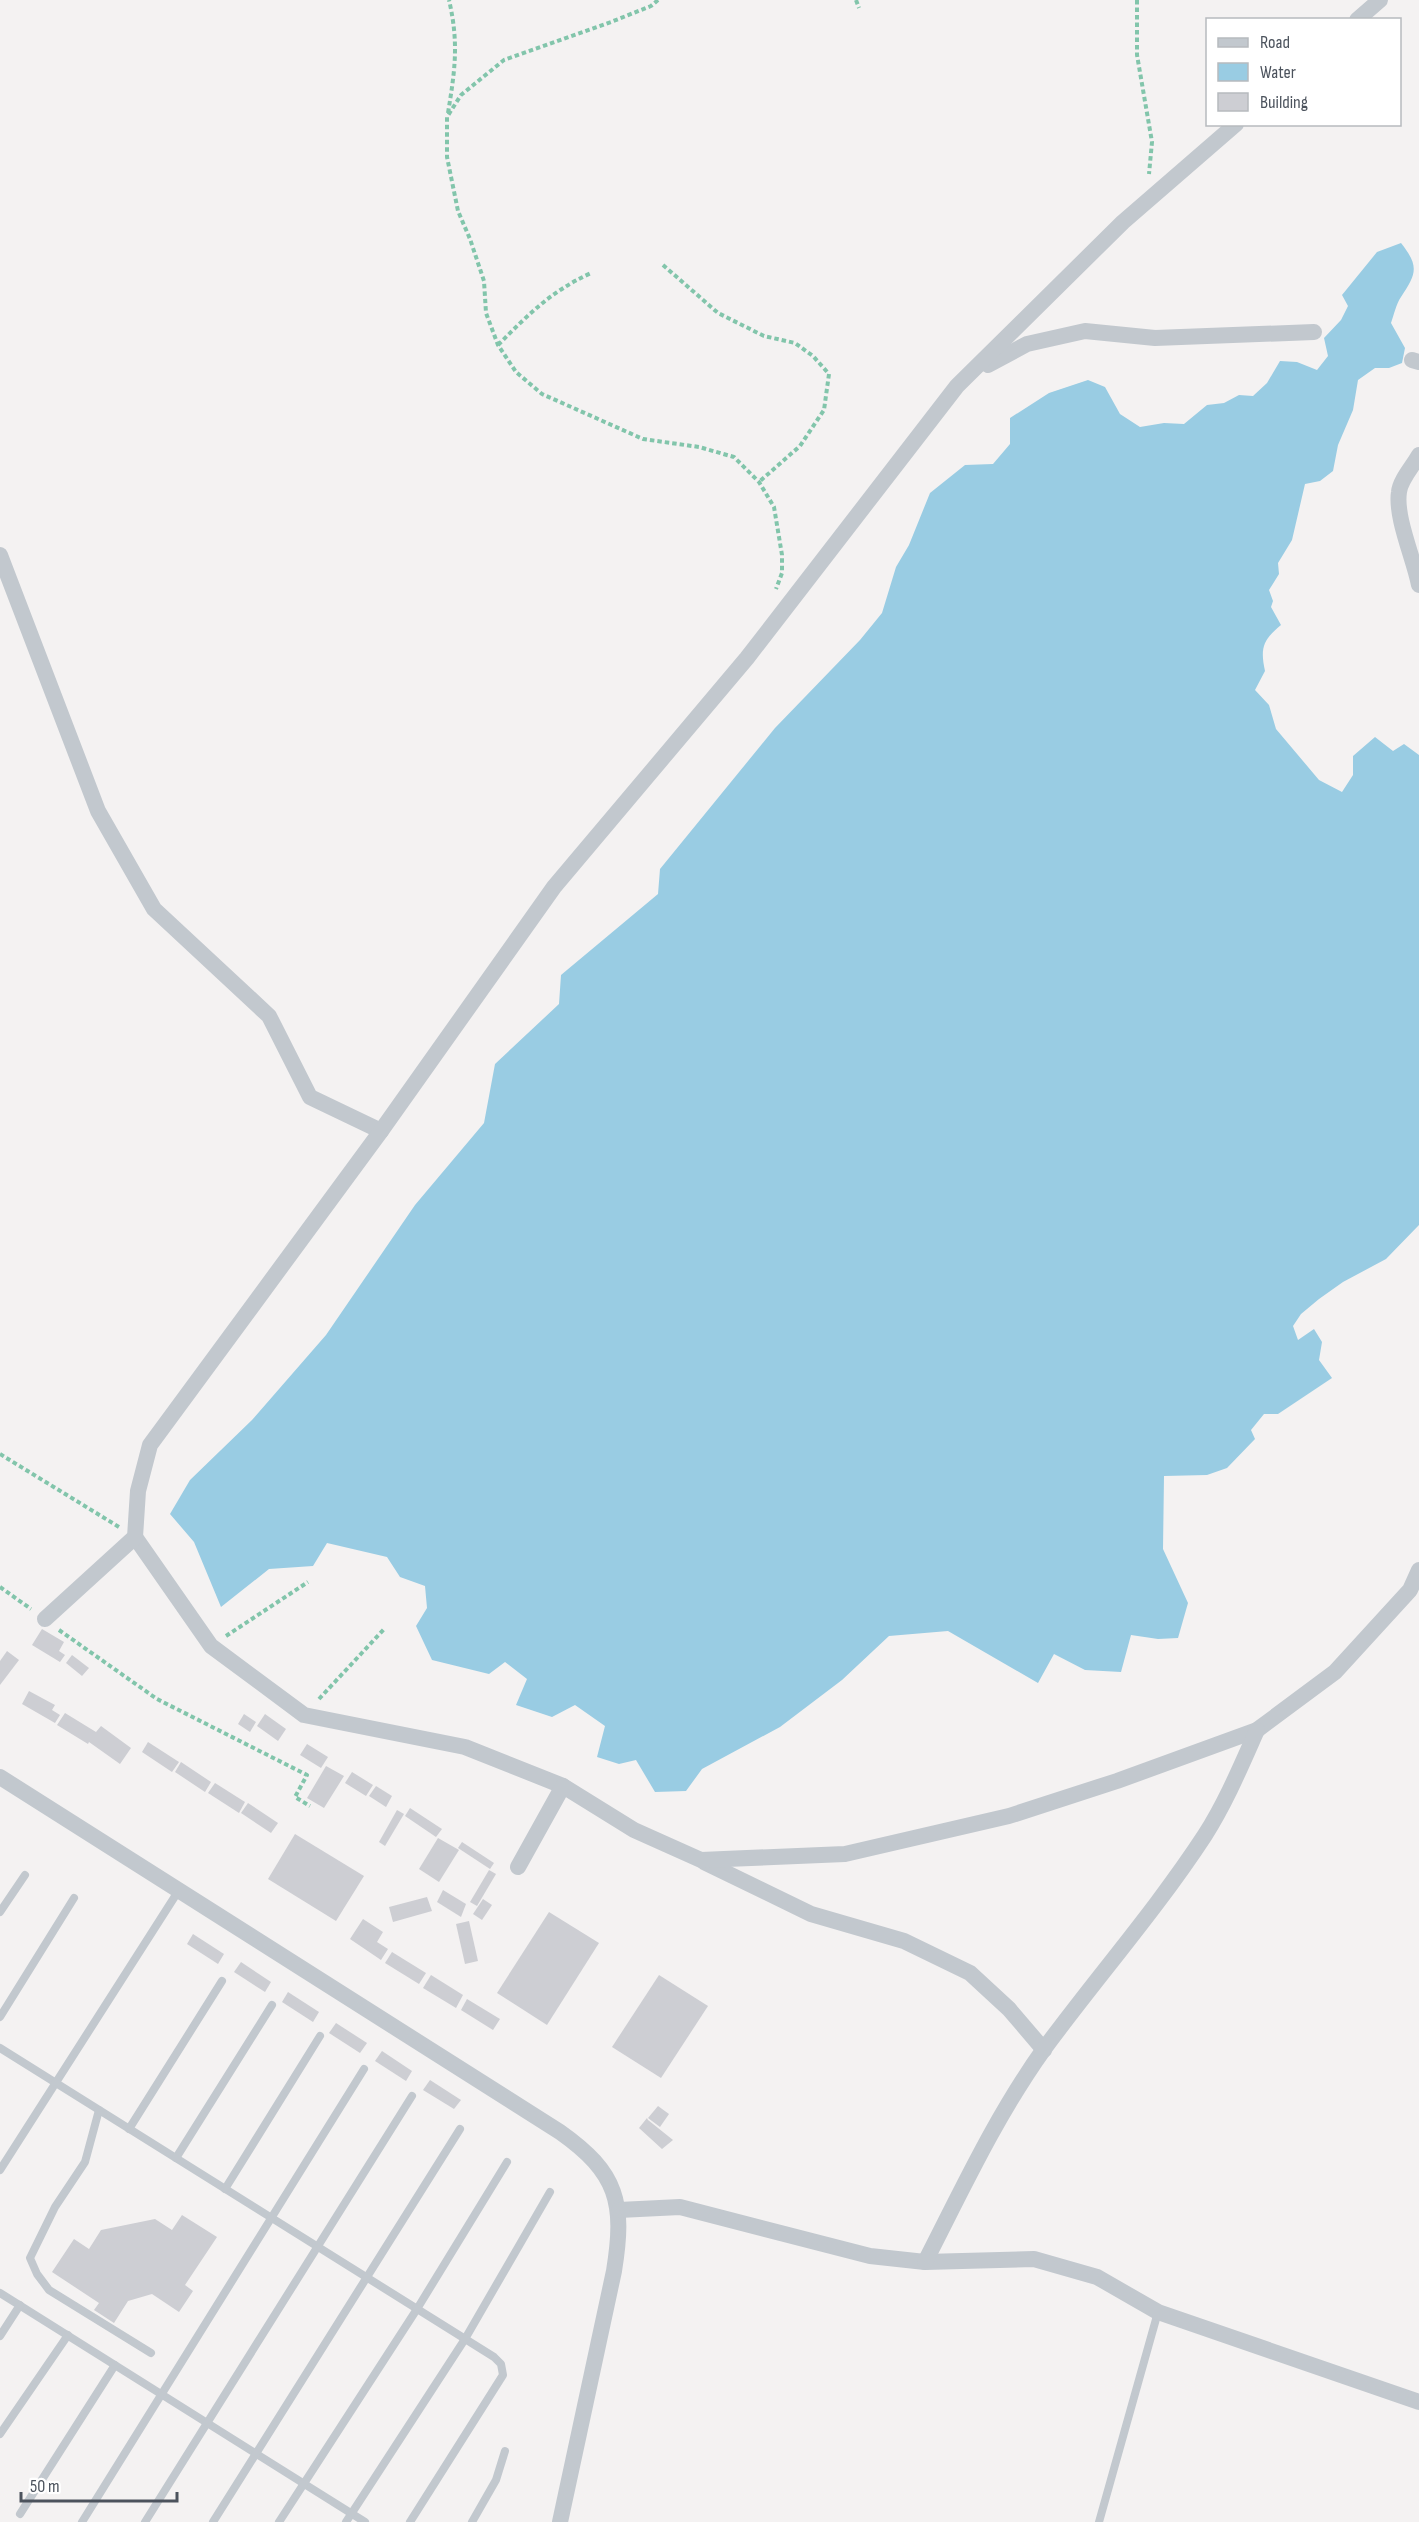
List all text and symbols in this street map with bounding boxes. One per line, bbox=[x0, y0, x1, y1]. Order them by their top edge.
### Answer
legend bbox=[1206, 18, 1401, 126]
text: Road bbox=[1260, 32, 1290, 53]
text: Water bbox=[1260, 62, 1296, 83]
text: Building bbox=[1260, 92, 1308, 113]
scale bar bbox=[21, 2465, 177, 2503]
text: 50 m bbox=[30, 2476, 60, 2497]

